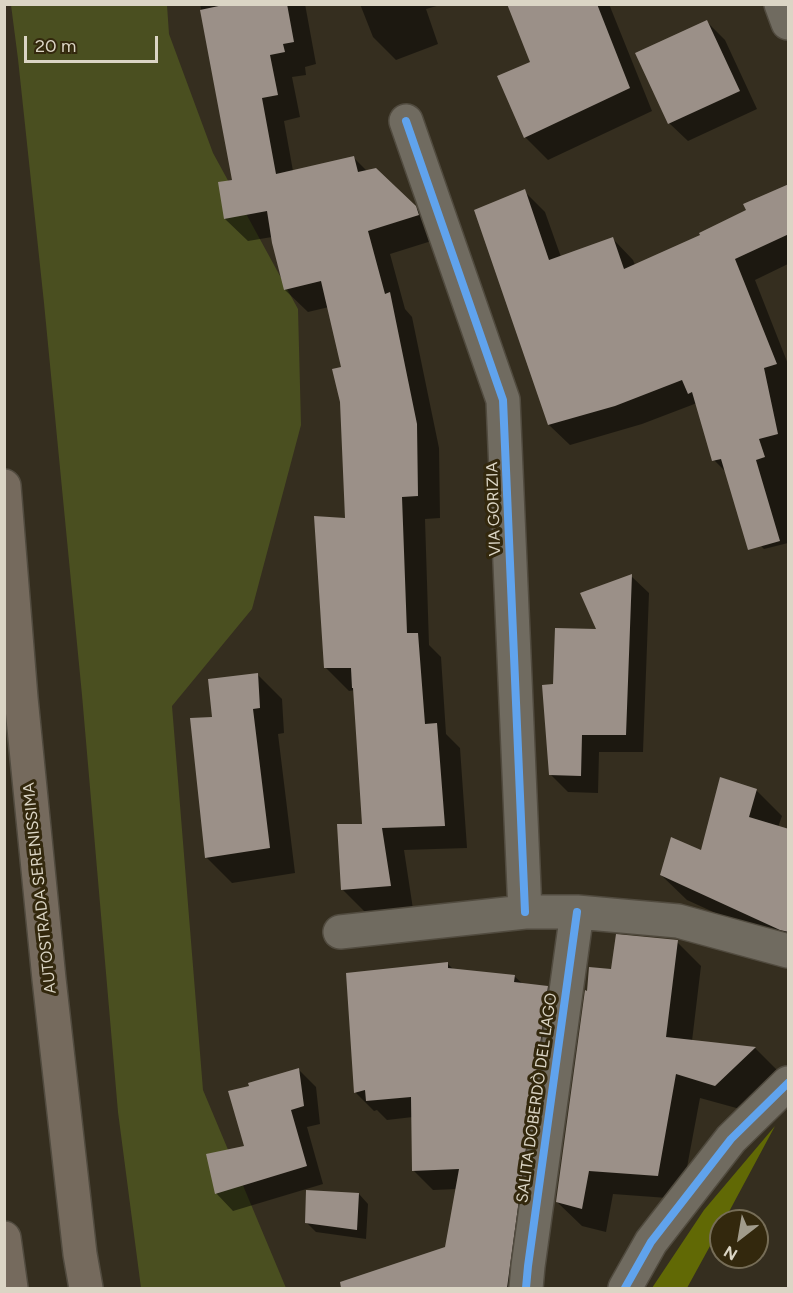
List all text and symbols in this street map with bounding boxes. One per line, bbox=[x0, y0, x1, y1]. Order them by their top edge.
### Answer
scale bar bbox=[27, 24, 160, 62]
text: 20 m bbox=[35, 35, 76, 57]
street label: VIA GORIZIA bbox=[483, 461, 505, 557]
street label: AUTOSTRADA SERENISSIMA bbox=[19, 781, 61, 995]
street label: SALITA DOBERDÒ DEL LAGO bbox=[513, 992, 561, 1204]
north arrow bbox=[709, 1209, 769, 1269]
text: N bbox=[720, 1242, 741, 1264]

